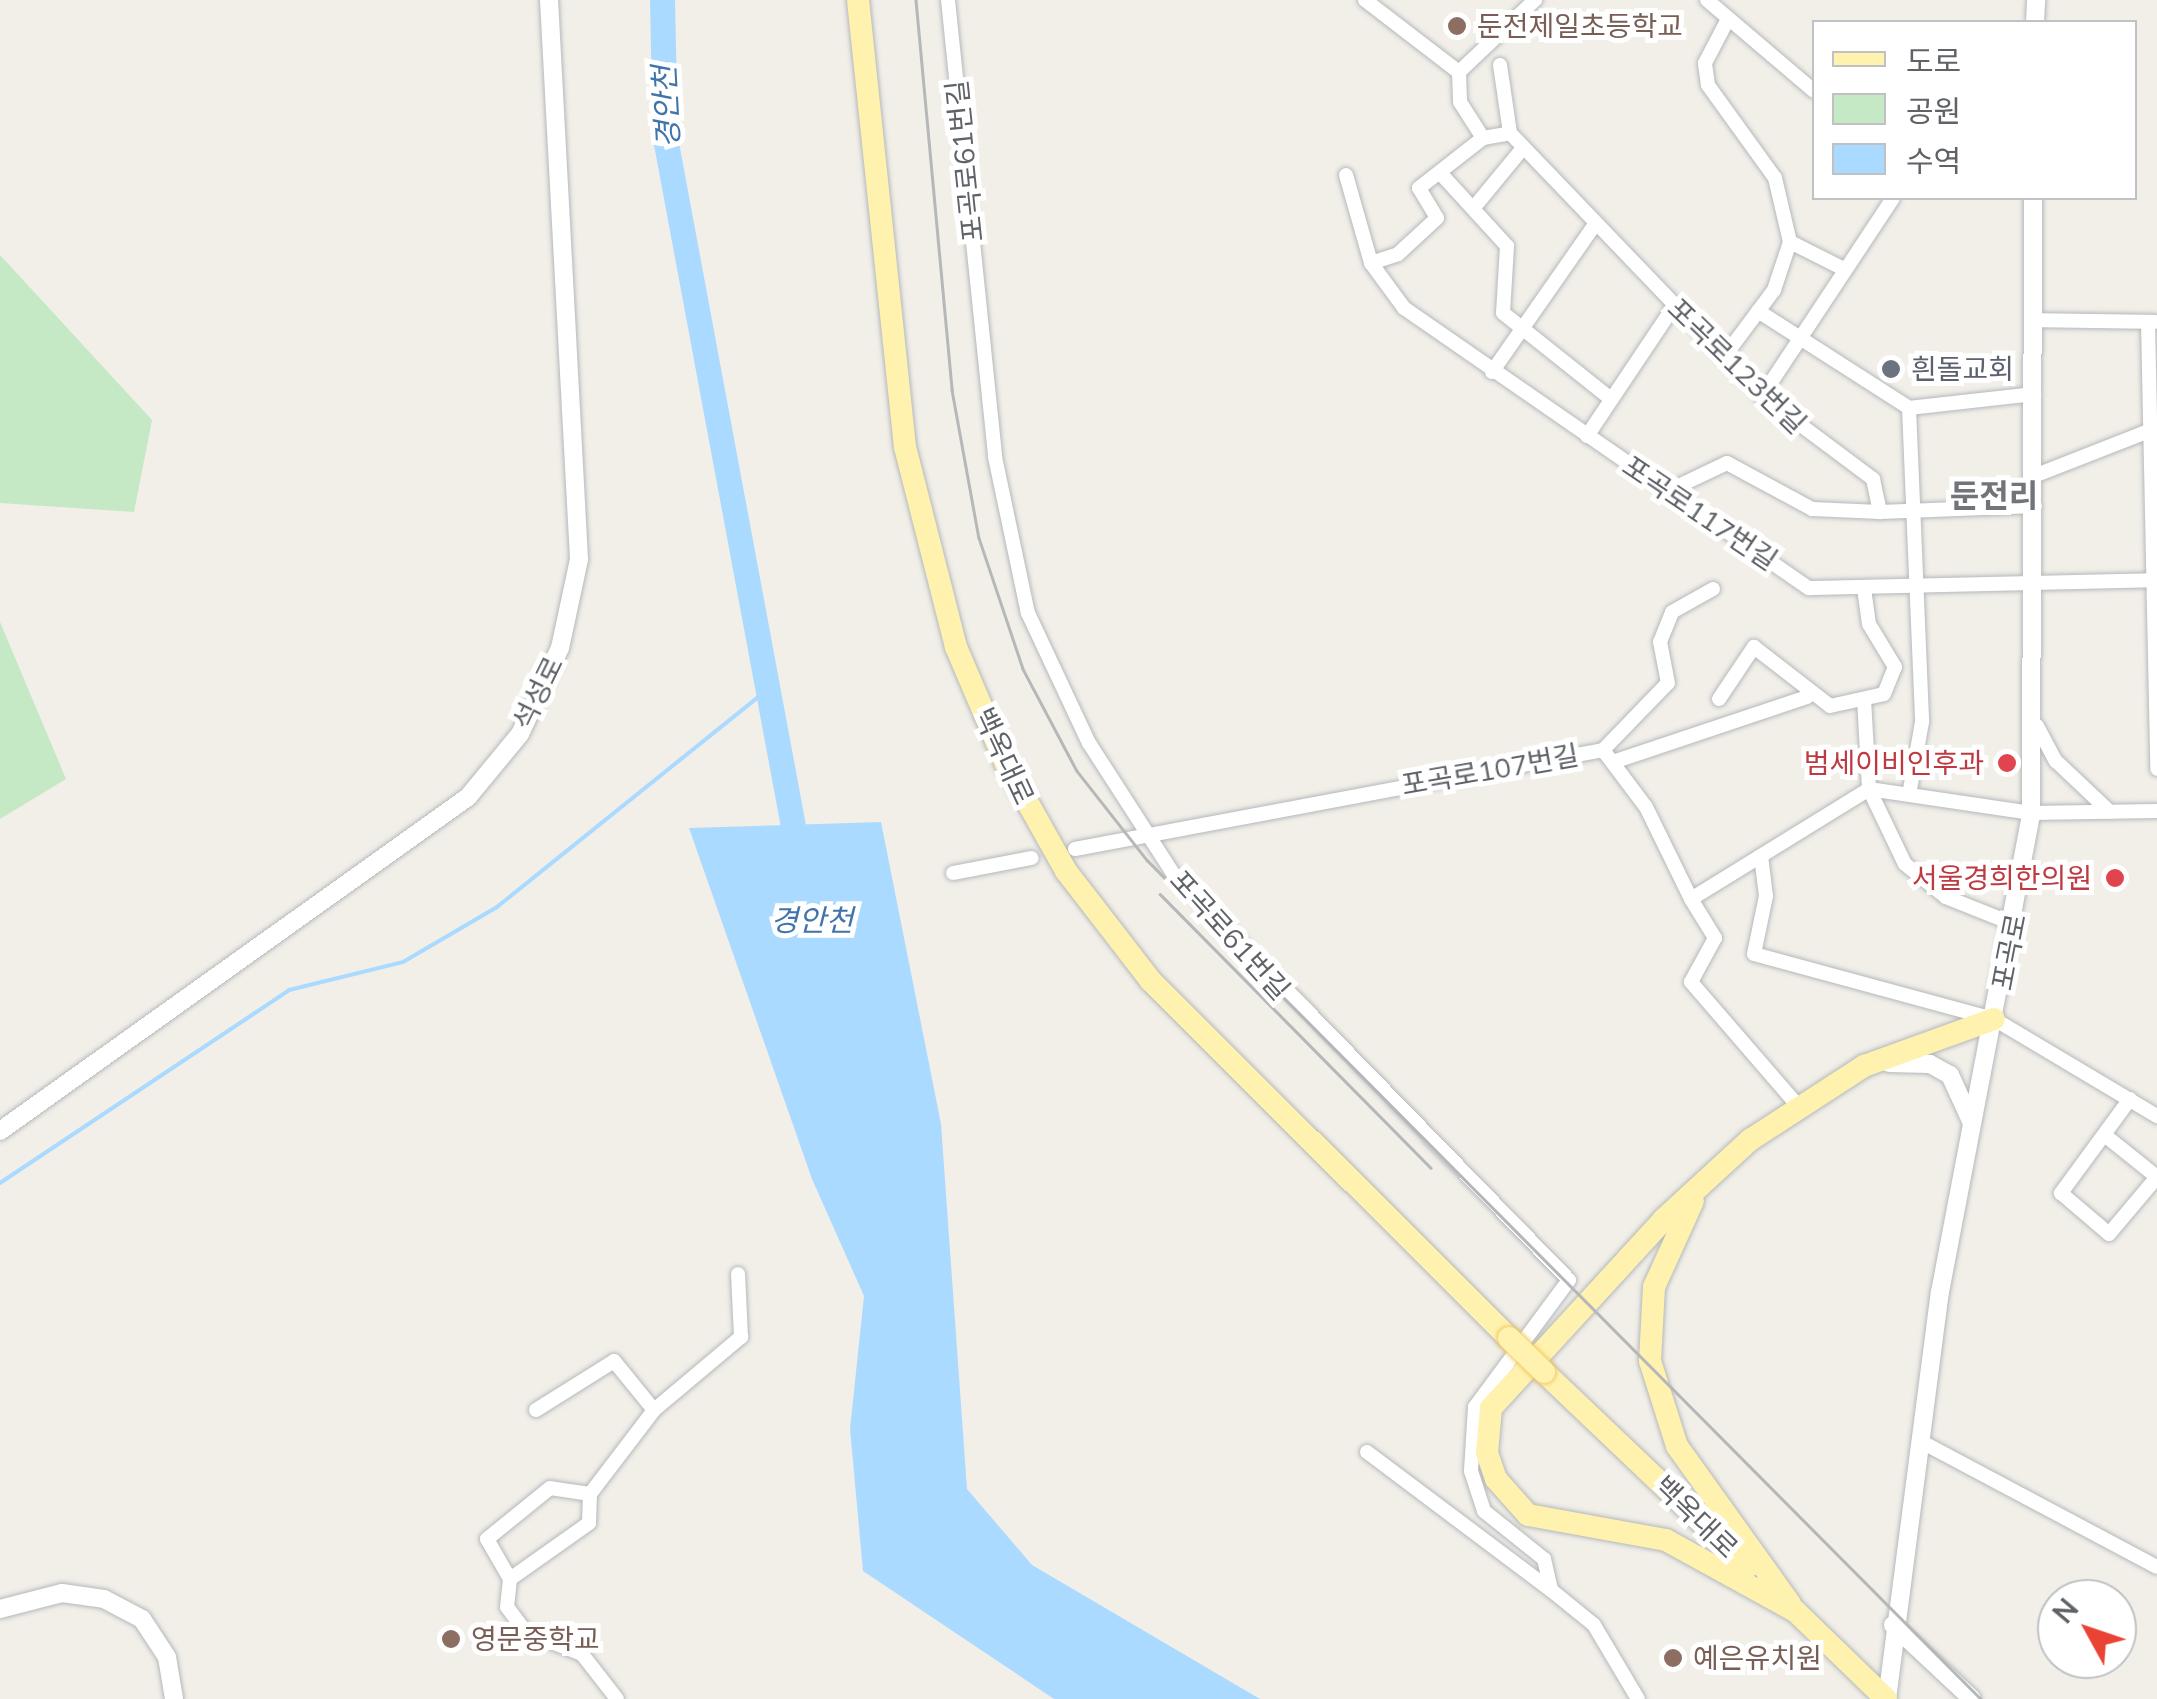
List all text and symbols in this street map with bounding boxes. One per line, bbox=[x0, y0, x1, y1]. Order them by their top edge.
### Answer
place label: 둔전제일초등학교 bbox=[1477, 9, 1683, 43]
marker: 둔전제일초등학교 bbox=[1446, 15, 1468, 37]
legend bbox=[1812, 20, 2137, 200]
text: 도로 bbox=[1906, 42, 1961, 80]
water label: 경안천 bbox=[646, 65, 686, 149]
street label: 포곡로61번길 bbox=[940, 78, 990, 244]
text: 공원 bbox=[1906, 92, 1961, 130]
text: 수역 bbox=[1906, 142, 1961, 180]
street label: 포곡로123번길 bbox=[1661, 292, 1813, 440]
place label: 흰돌교회 bbox=[1911, 352, 2014, 386]
marker: 흰돌교회 bbox=[1880, 358, 1902, 380]
street label: 포곡로117번길 bbox=[1616, 449, 1784, 577]
district label: 둔전리 bbox=[1950, 476, 2038, 514]
street label: 석성로 bbox=[506, 651, 570, 735]
street label: 백옥대로 bbox=[967, 702, 1041, 810]
street label: 포곡로107번길 bbox=[1399, 738, 1581, 802]
place label: 범세이비인후과 bbox=[1804, 746, 1984, 780]
marker: 범세이비인후과 bbox=[1994, 750, 2020, 776]
place label: 서울경희한의원 bbox=[1912, 861, 2092, 895]
street label: 포곡로61번길 bbox=[1163, 863, 1297, 1007]
marker: 서울경희한의원 bbox=[2102, 865, 2128, 891]
water label: 경안천 bbox=[771, 902, 853, 938]
street label: 포곡로 bbox=[1985, 911, 2033, 993]
street label: 백옥대로 bbox=[1647, 1469, 1745, 1565]
north arrow bbox=[2037, 1579, 2137, 1679]
text: N bbox=[2045, 1591, 2085, 1630]
place label: 영문중학교 bbox=[471, 1622, 600, 1656]
marker: 영문중학교 bbox=[440, 1628, 462, 1650]
place label: 예은유치원 bbox=[1693, 1641, 1822, 1675]
marker: 예은유치원 bbox=[1662, 1647, 1684, 1669]

